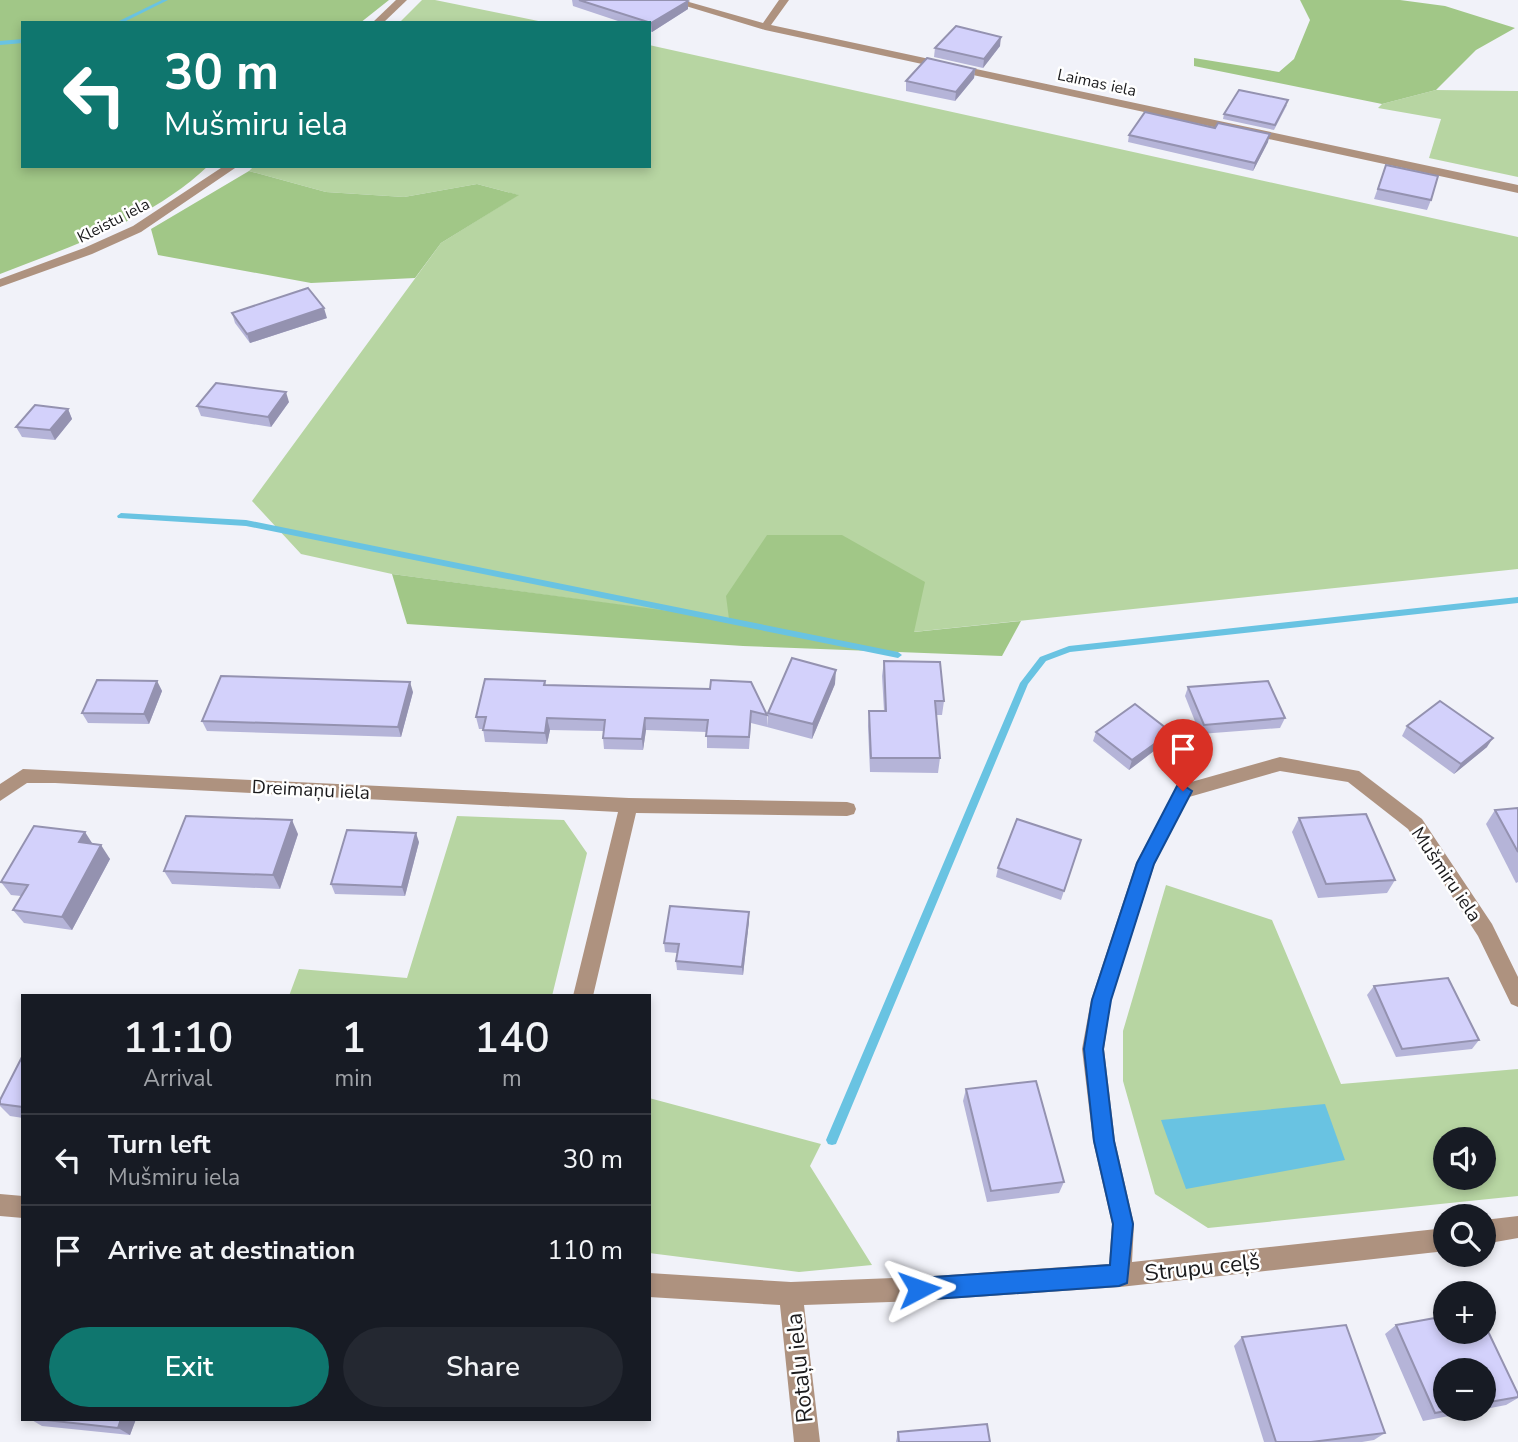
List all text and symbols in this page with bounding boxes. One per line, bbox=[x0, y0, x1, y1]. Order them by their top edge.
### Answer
text: 30 m bbox=[164, 39, 279, 106]
icon: left bbox=[49, 49, 140, 140]
street label: Laimas iela bbox=[1055, 64, 1138, 102]
text: Mušmiru iela bbox=[164, 103, 348, 146]
street label: Kleistu iela bbox=[73, 193, 153, 249]
pin bbox=[1153, 719, 1213, 791]
icon: arrive bbox=[1164, 730, 1202, 768]
street label: Dreimaņu iela bbox=[251, 774, 371, 806]
street label: Mušmiru iela bbox=[1405, 822, 1488, 927]
text: 11:10 bbox=[122, 1010, 233, 1067]
text: 1 bbox=[341, 1010, 366, 1067]
text: 140 bbox=[474, 1010, 550, 1067]
text: Arrival bbox=[143, 1063, 212, 1094]
text: min bbox=[335, 1063, 373, 1094]
text: m bbox=[502, 1063, 522, 1094]
text: Turn left bbox=[108, 1127, 211, 1162]
map controls bbox=[1433, 1127, 1496, 1421]
button: sound bbox=[1433, 1127, 1496, 1190]
icon: left bbox=[49, 1141, 87, 1179]
text: 30 m bbox=[563, 1142, 623, 1177]
text: Mušmiru iela bbox=[108, 1162, 240, 1193]
button: search bbox=[1433, 1204, 1496, 1267]
icon: arrive bbox=[49, 1232, 87, 1270]
text: Arrive at destination bbox=[108, 1233, 355, 1268]
text: 110 m bbox=[547, 1233, 623, 1268]
street label: Strupu ceļš bbox=[1143, 1246, 1261, 1289]
position arrow bbox=[882, 1252, 956, 1326]
button: + bbox=[1433, 1281, 1496, 1344]
street label: Rotaļu iela bbox=[778, 1312, 821, 1424]
button: Exit bbox=[49, 1327, 329, 1407]
button: Share bbox=[343, 1327, 623, 1407]
button: − bbox=[1433, 1358, 1496, 1421]

